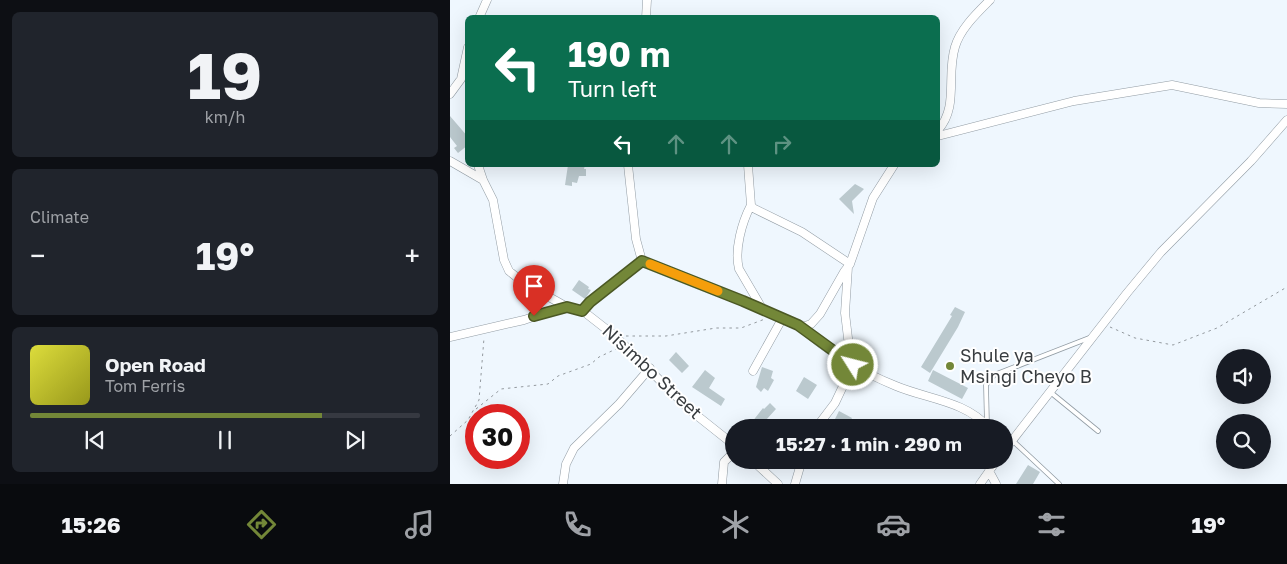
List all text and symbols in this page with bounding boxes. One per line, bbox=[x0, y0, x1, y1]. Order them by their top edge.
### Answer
text: 190 m bbox=[568, 33, 670, 75]
text: 19 bbox=[188, 35, 262, 113]
icon: left bbox=[485, 35, 550, 100]
text: Turn left bbox=[568, 75, 657, 102]
text: km/h bbox=[205, 107, 245, 127]
icon: left bbox=[609, 130, 637, 158]
icon: ahead bbox=[662, 130, 690, 158]
icon: ahead bbox=[715, 130, 743, 158]
icon: right bbox=[768, 130, 796, 158]
text: Climate bbox=[30, 207, 89, 227]
text: 19° bbox=[196, 233, 254, 278]
text: − bbox=[30, 239, 45, 272]
text: + bbox=[405, 239, 420, 272]
pin bbox=[513, 265, 555, 316]
icon: arrive bbox=[520, 272, 548, 300]
street label: Nisimbo Street bbox=[598, 319, 707, 423]
position arrow bbox=[826, 338, 878, 390]
place label: Shule ya Msingi Cheyo B bbox=[960, 344, 1092, 387]
map controls bbox=[1216, 349, 1271, 469]
button: sound bbox=[1216, 349, 1271, 404]
text: Open Road bbox=[105, 353, 206, 376]
marker: Shule ya Msingi Cheyo B bbox=[944, 360, 956, 372]
text: Tom Ferris bbox=[105, 376, 185, 396]
speed limit sign: 30 bbox=[465, 404, 530, 469]
button: search bbox=[1216, 414, 1271, 469]
icon: previous bbox=[81, 426, 109, 454]
icon: pause bbox=[211, 426, 239, 454]
icon: next bbox=[341, 426, 369, 454]
text: 15:27 · 1 min · 290 m bbox=[776, 432, 962, 455]
icon: directions bbox=[244, 507, 279, 542]
icon: music bbox=[402, 507, 437, 542]
icon: phone bbox=[560, 507, 595, 542]
icon: climate bbox=[718, 507, 753, 542]
icon: car bbox=[876, 507, 911, 542]
icon: filters bbox=[1034, 507, 1069, 542]
text: 15:26 bbox=[61, 511, 121, 538]
text: 19° bbox=[1192, 511, 1225, 538]

